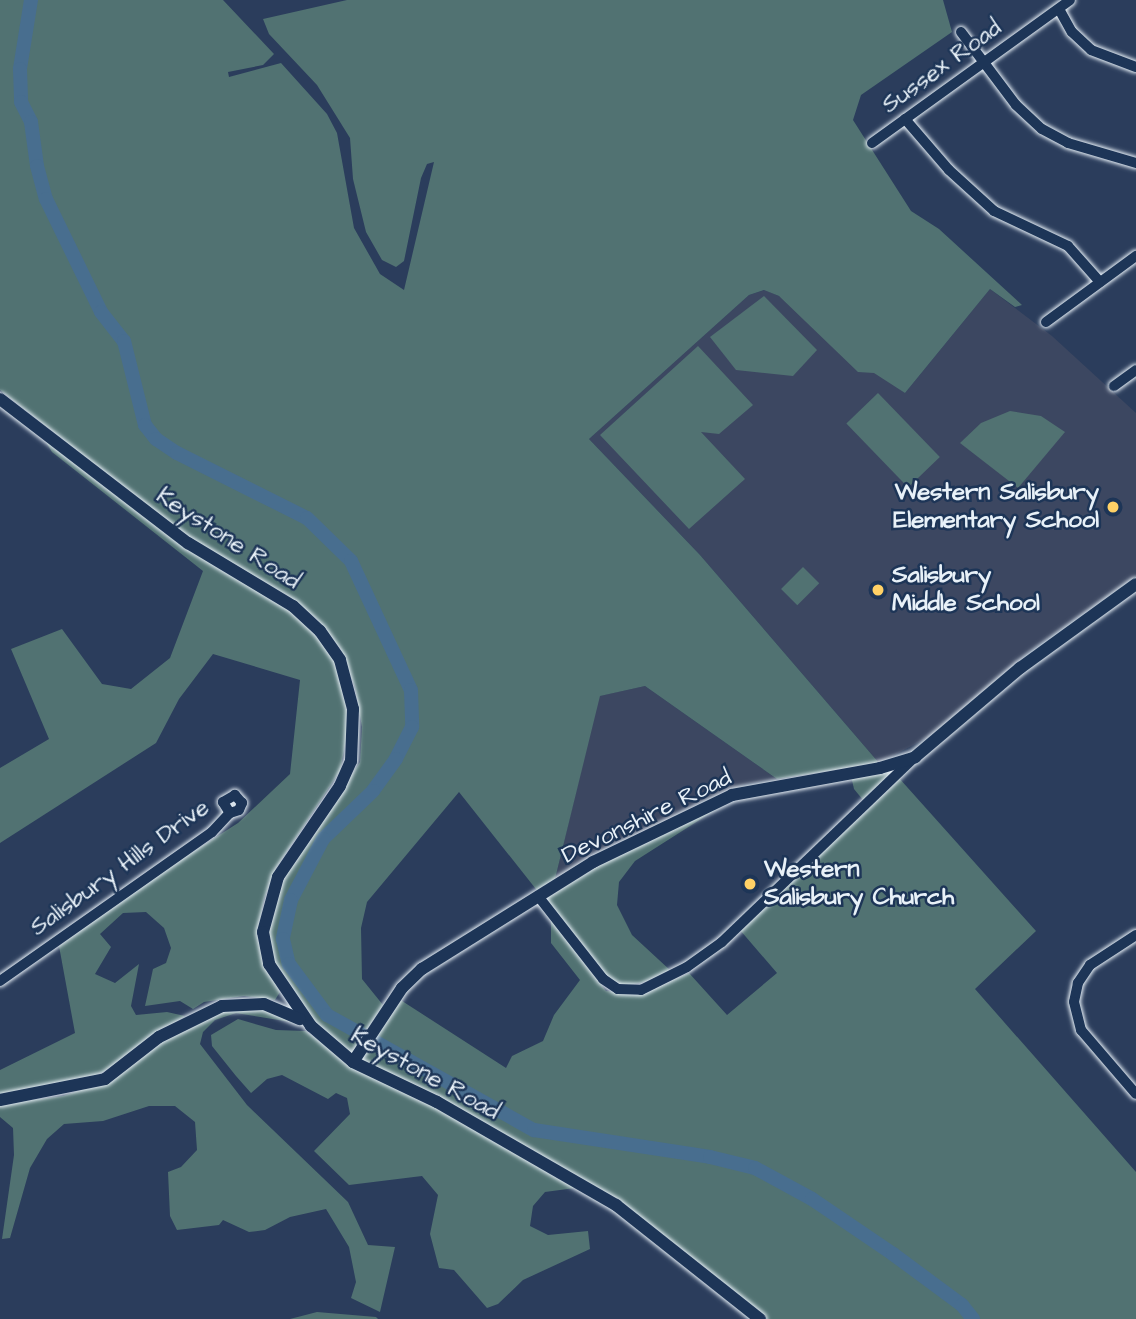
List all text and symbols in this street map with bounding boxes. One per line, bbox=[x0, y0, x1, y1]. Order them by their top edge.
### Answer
street label: Sussex Road bbox=[877, 14, 1007, 120]
place label: Western Salisbury Elementary School bbox=[893, 479, 1099, 535]
street label: Keystone Road bbox=[151, 482, 305, 596]
marker: Western Salisbury Elementary School bbox=[1105, 499, 1121, 515]
place label: Salisbury Middle School bbox=[892, 562, 1040, 618]
marker: Salisbury Middle School bbox=[870, 582, 886, 598]
street label: Devonshire Road bbox=[558, 764, 736, 870]
street label: Salisbury Hills Drive bbox=[25, 793, 215, 943]
place label: Western Salisbury Church bbox=[764, 856, 954, 912]
marker: Western Salisbury Church bbox=[742, 876, 758, 892]
street label: Keystone Road bbox=[346, 1021, 504, 1127]

